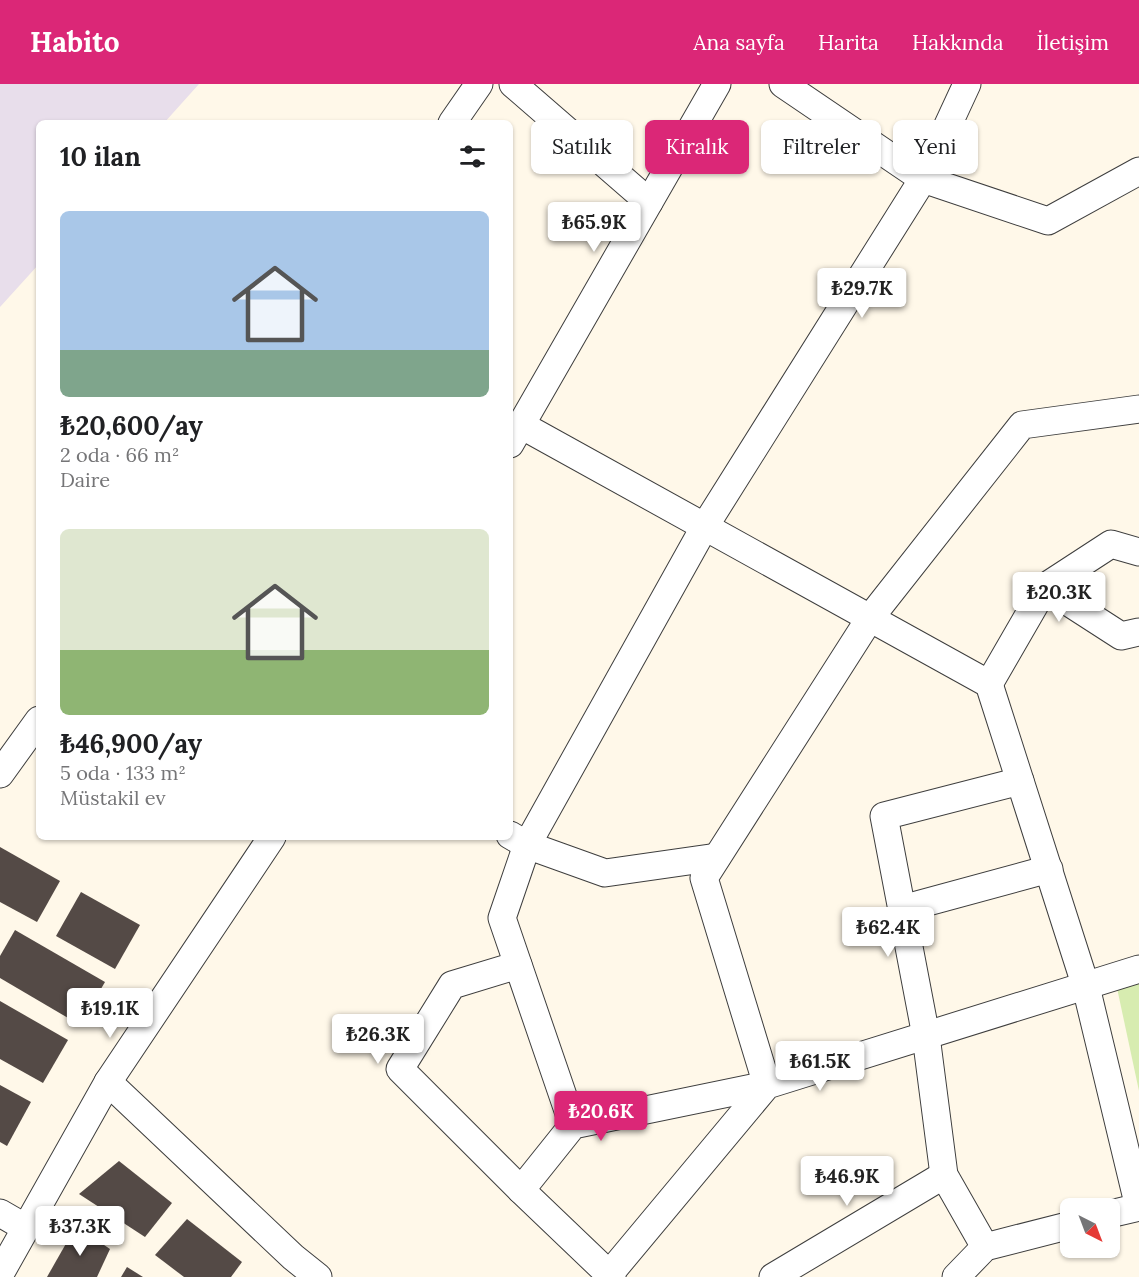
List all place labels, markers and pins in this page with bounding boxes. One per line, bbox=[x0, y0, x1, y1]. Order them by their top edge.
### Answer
pin: ₺65.9K bbox=[545, 202, 643, 253]
pin: ₺29.7K bbox=[813, 268, 911, 319]
pin: ₺20.3K bbox=[1010, 572, 1108, 623]
pin: ₺62.4K bbox=[839, 907, 937, 958]
pin: ₺19.1K bbox=[61, 988, 159, 1039]
pin: ₺26.3K bbox=[329, 1014, 427, 1065]
pin: ₺61.5K bbox=[771, 1041, 869, 1092]
pin: ₺20.6K bbox=[552, 1091, 650, 1142]
pin: ₺46.9K bbox=[798, 1156, 896, 1207]
pin: ₺37.3K bbox=[31, 1206, 129, 1257]

